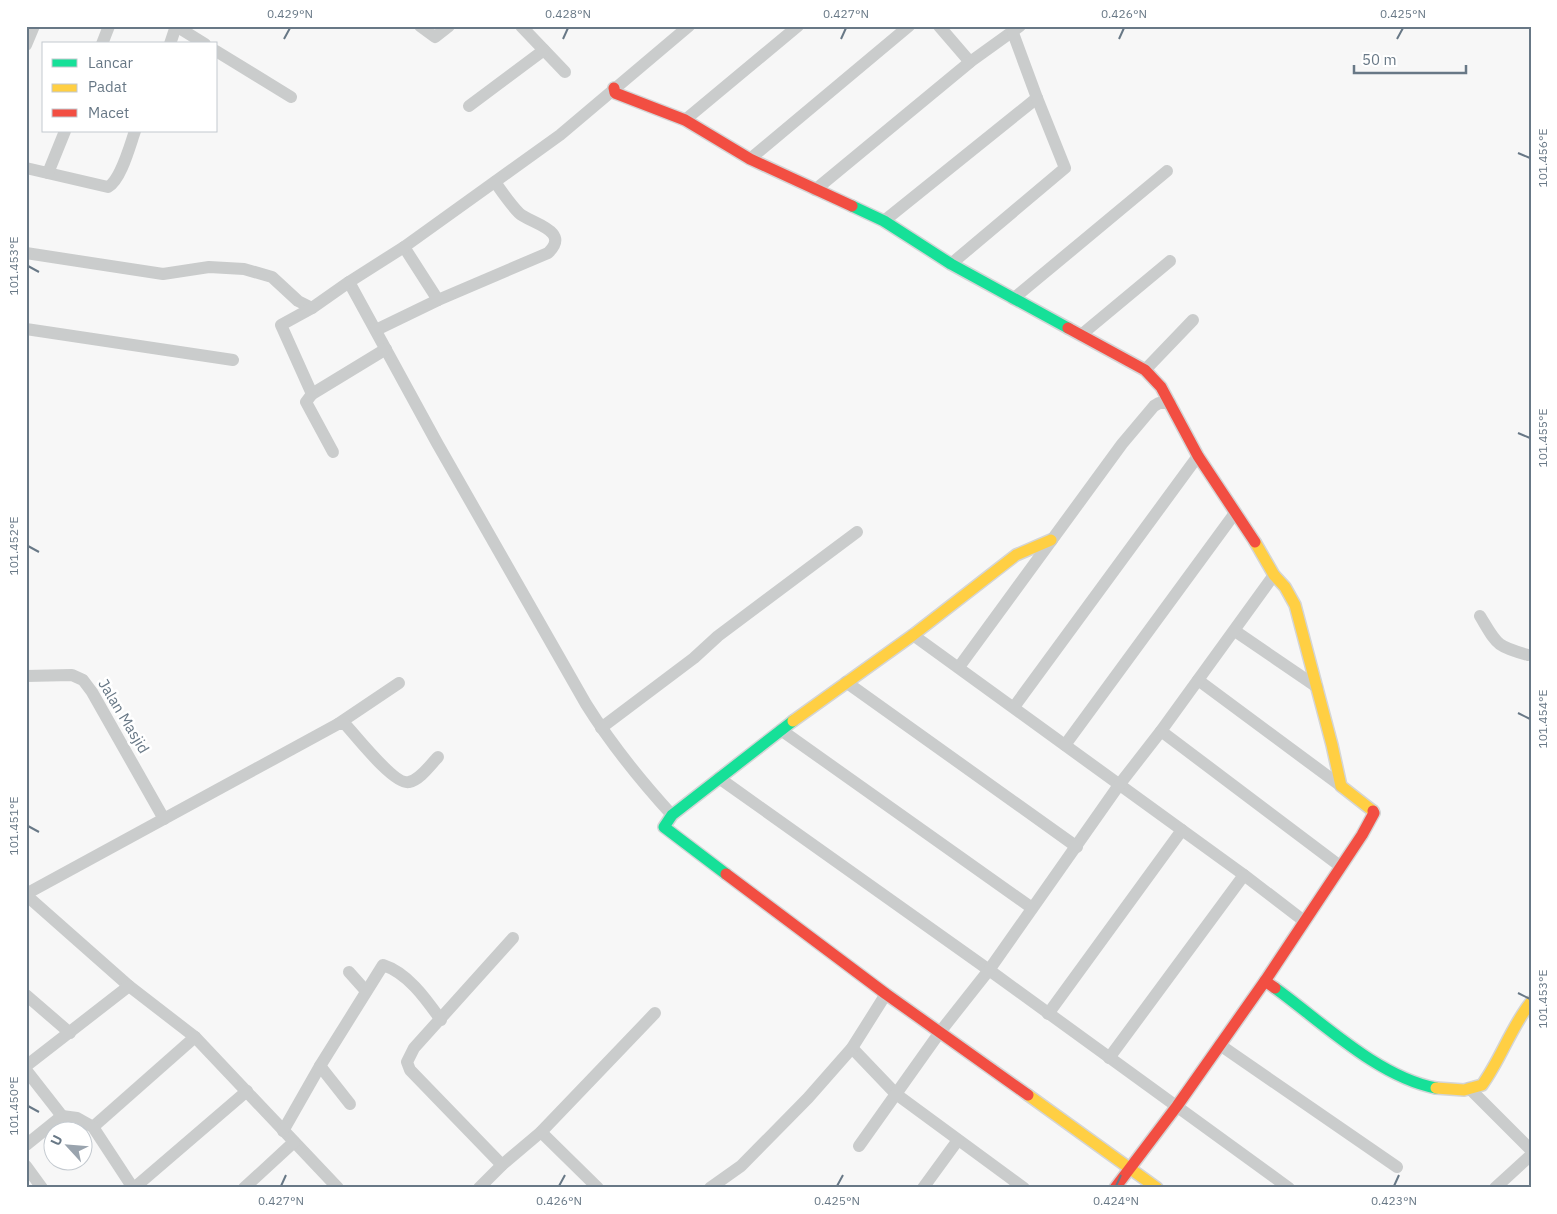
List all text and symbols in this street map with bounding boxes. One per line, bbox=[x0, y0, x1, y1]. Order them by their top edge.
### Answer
text: 0.429°N bbox=[267, 6, 313, 21]
text: 0.428°N bbox=[545, 6, 591, 21]
text: 0.427°N bbox=[823, 6, 869, 21]
text: 0.426°N bbox=[1101, 6, 1147, 21]
text: 0.425°N bbox=[1380, 6, 1426, 21]
legend bbox=[42, 42, 218, 132]
scale bar bbox=[1354, 42, 1467, 74]
text: 50 m bbox=[1362, 50, 1397, 69]
text: Lancar bbox=[88, 53, 134, 72]
text: Padat bbox=[88, 77, 127, 96]
text: Macet bbox=[88, 103, 129, 122]
text: 101.456°E bbox=[1535, 128, 1550, 188]
text: 101.453°E bbox=[6, 236, 21, 296]
text: 101.455°E bbox=[1535, 408, 1550, 468]
text: 101.452°E bbox=[6, 516, 21, 576]
street label: Jalan Masjid bbox=[94, 675, 154, 757]
text: 101.454°E bbox=[1535, 689, 1550, 749]
text: 101.451°E bbox=[6, 796, 21, 856]
text: 101.453°E bbox=[1535, 969, 1550, 1029]
text: 101.450°E bbox=[6, 1076, 21, 1136]
north arrow bbox=[42, 1122, 92, 1172]
text: U bbox=[46, 1132, 67, 1149]
text: 0.427°N bbox=[258, 1193, 304, 1208]
text: 0.426°N bbox=[536, 1193, 582, 1208]
text: 0.425°N bbox=[814, 1193, 860, 1208]
text: 0.424°N bbox=[1093, 1193, 1139, 1208]
text: 0.423°N bbox=[1371, 1193, 1417, 1208]

